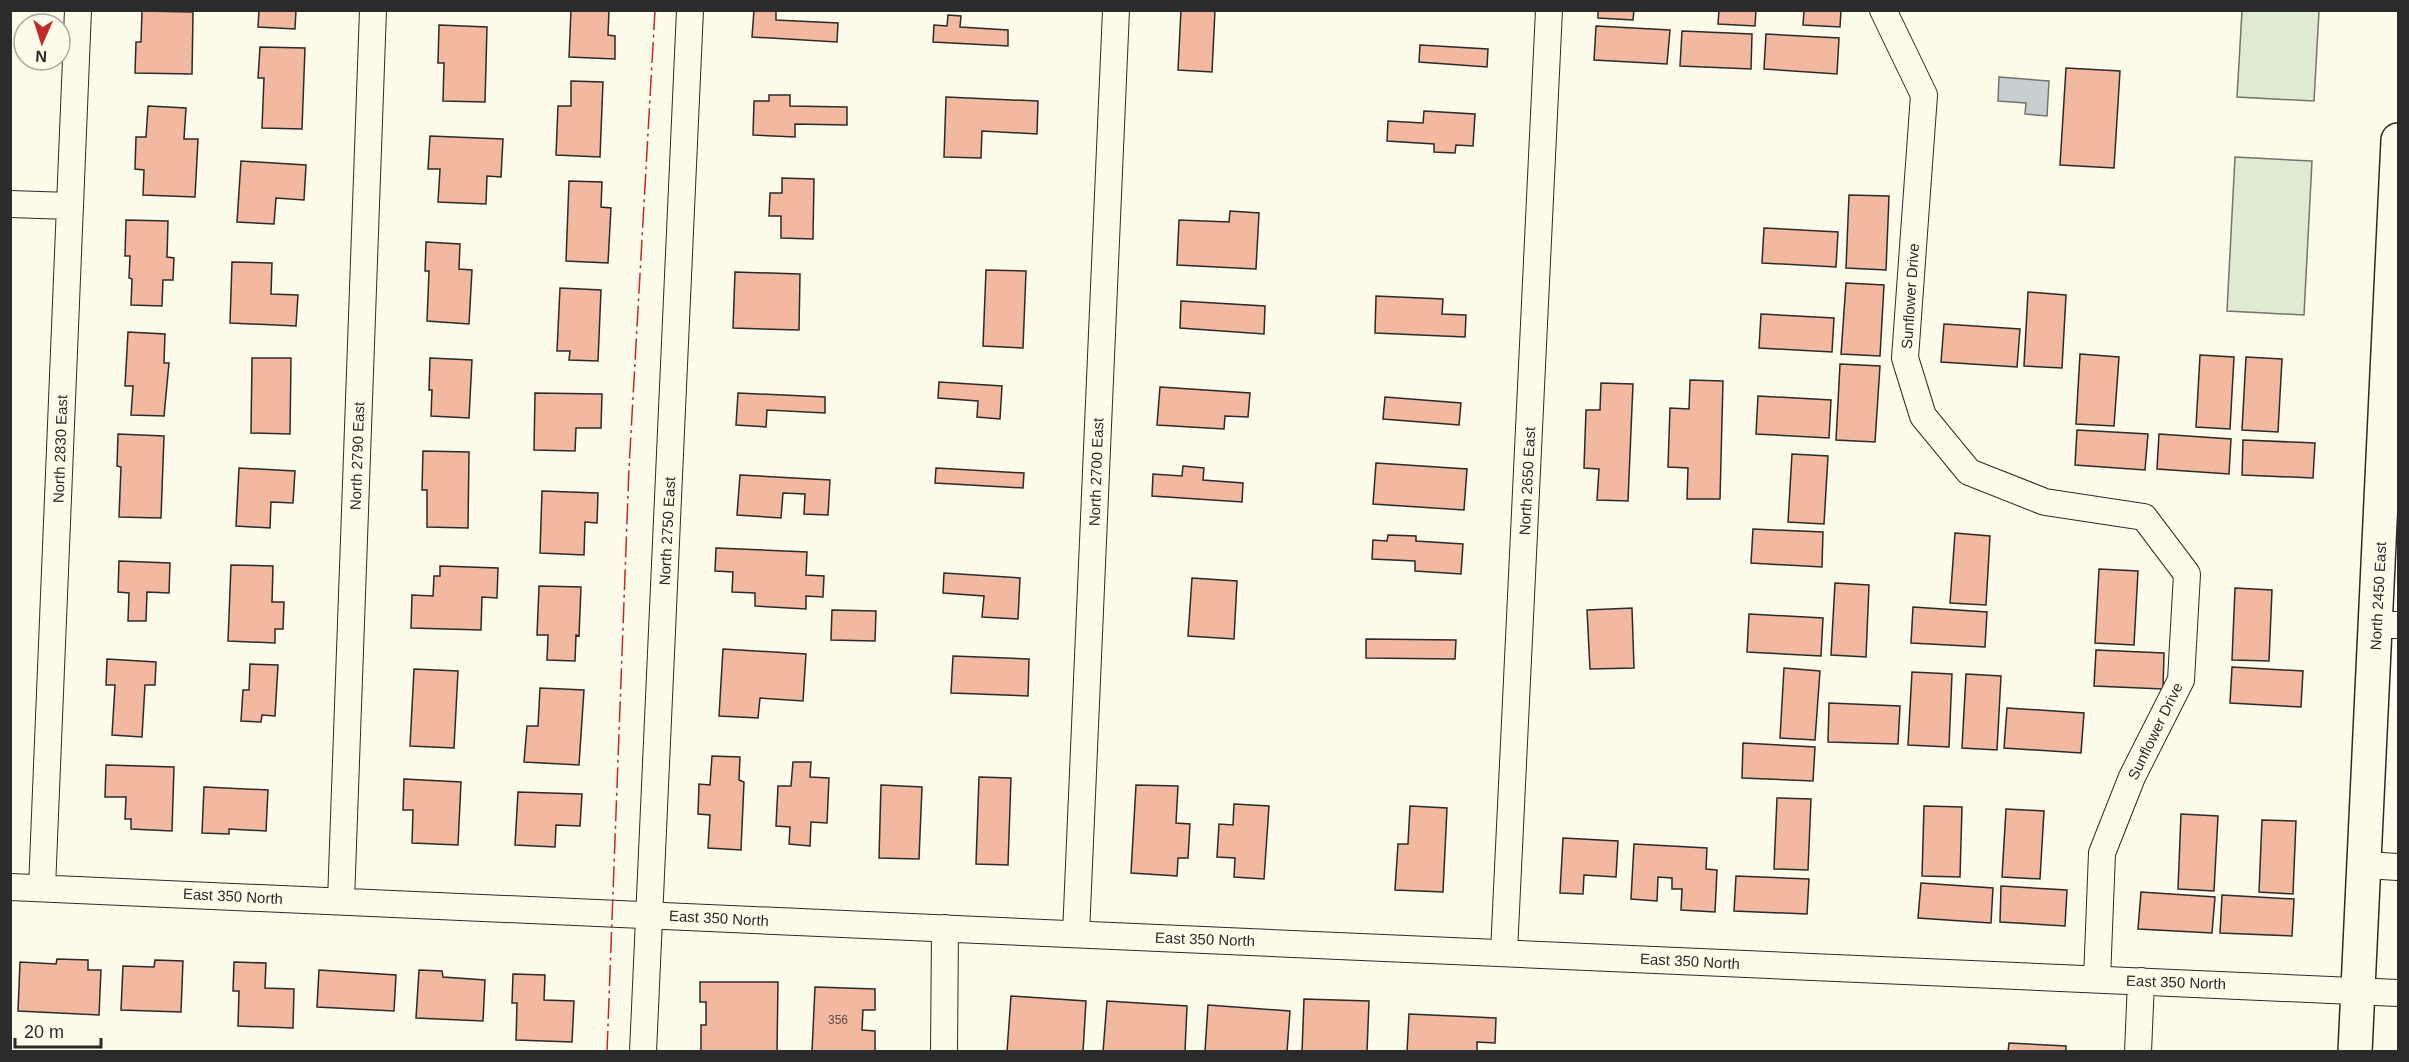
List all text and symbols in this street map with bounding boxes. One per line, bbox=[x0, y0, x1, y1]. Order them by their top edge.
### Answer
north arrow bbox=[12, 12, 72, 72]
text: N bbox=[35, 48, 47, 65]
street label: Sunflower Drive bbox=[1898, 243, 1922, 349]
street label: North 2830 East bbox=[50, 394, 70, 503]
street label: North 2790 East bbox=[347, 401, 367, 510]
street label: North 2700 East bbox=[1086, 417, 1106, 526]
street label: North 2650 East bbox=[1516, 426, 1538, 536]
street label: North 2750 East bbox=[656, 476, 678, 586]
street label: North 2450 East bbox=[2367, 541, 2389, 651]
street label: Sunflower Drive bbox=[2124, 680, 2186, 782]
street label: East 350 North bbox=[183, 885, 283, 907]
street label: East 350 North bbox=[669, 907, 769, 929]
street label: East 350 North bbox=[1155, 929, 1255, 949]
street label: East 350 North bbox=[1640, 950, 1740, 972]
street label: East 350 North bbox=[2126, 972, 2226, 992]
scale bar bbox=[15, 1011, 100, 1049]
house number: 356 bbox=[828, 1013, 848, 1027]
text: 20 m bbox=[24, 1022, 64, 1042]

